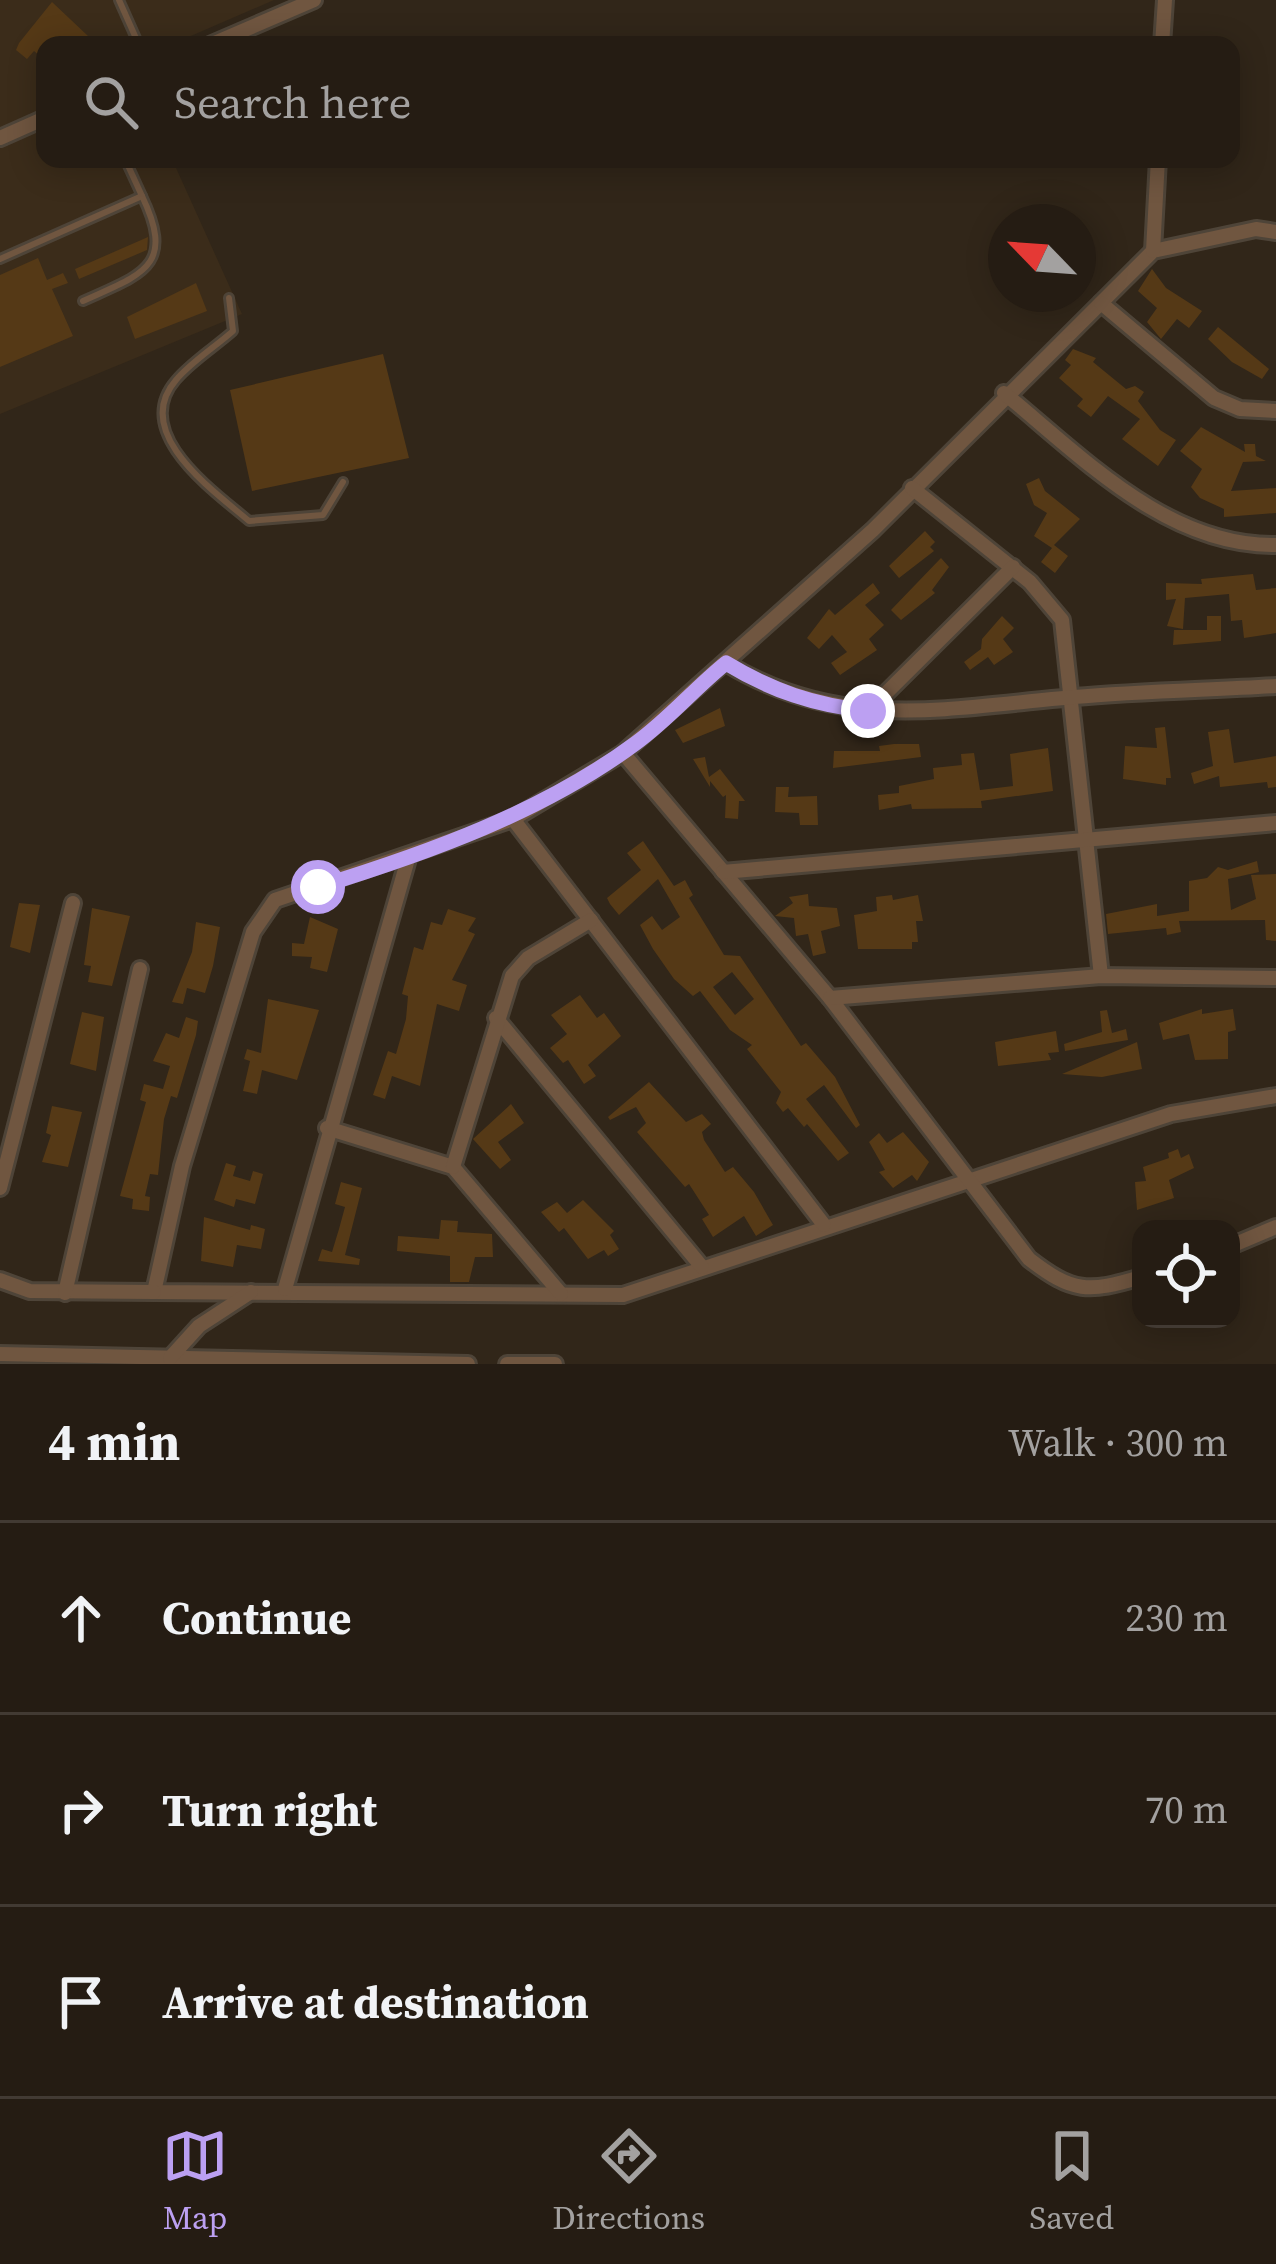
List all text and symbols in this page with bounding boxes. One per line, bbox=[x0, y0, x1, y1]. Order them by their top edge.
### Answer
search box bbox=[36, 36, 1240, 168]
icon: search bbox=[78, 69, 144, 135]
text: Search here bbox=[174, 71, 411, 133]
north arrow bbox=[988, 204, 1096, 312]
route end bbox=[841, 684, 895, 738]
route start bbox=[291, 860, 345, 914]
map controls bbox=[1132, 1220, 1240, 1328]
button: locate bbox=[1132, 1220, 1240, 1328]
text: 4 min bbox=[48, 1407, 180, 1477]
text: Walk · 300 m bbox=[1008, 1416, 1228, 1469]
icon: ahead bbox=[48, 1585, 114, 1651]
text: Continue bbox=[162, 1587, 351, 1649]
text: 230 m bbox=[1125, 1591, 1228, 1644]
icon: right bbox=[48, 1777, 114, 1843]
text: Turn right bbox=[162, 1779, 377, 1841]
text: 70 m bbox=[1145, 1783, 1228, 1836]
icon: arrive bbox=[48, 1969, 114, 2035]
text: Arrive at destination bbox=[162, 1971, 589, 2033]
tab: Map bbox=[162, 2123, 228, 2240]
tab: Directions bbox=[552, 2123, 705, 2240]
tab: Saved bbox=[1029, 2123, 1114, 2240]

